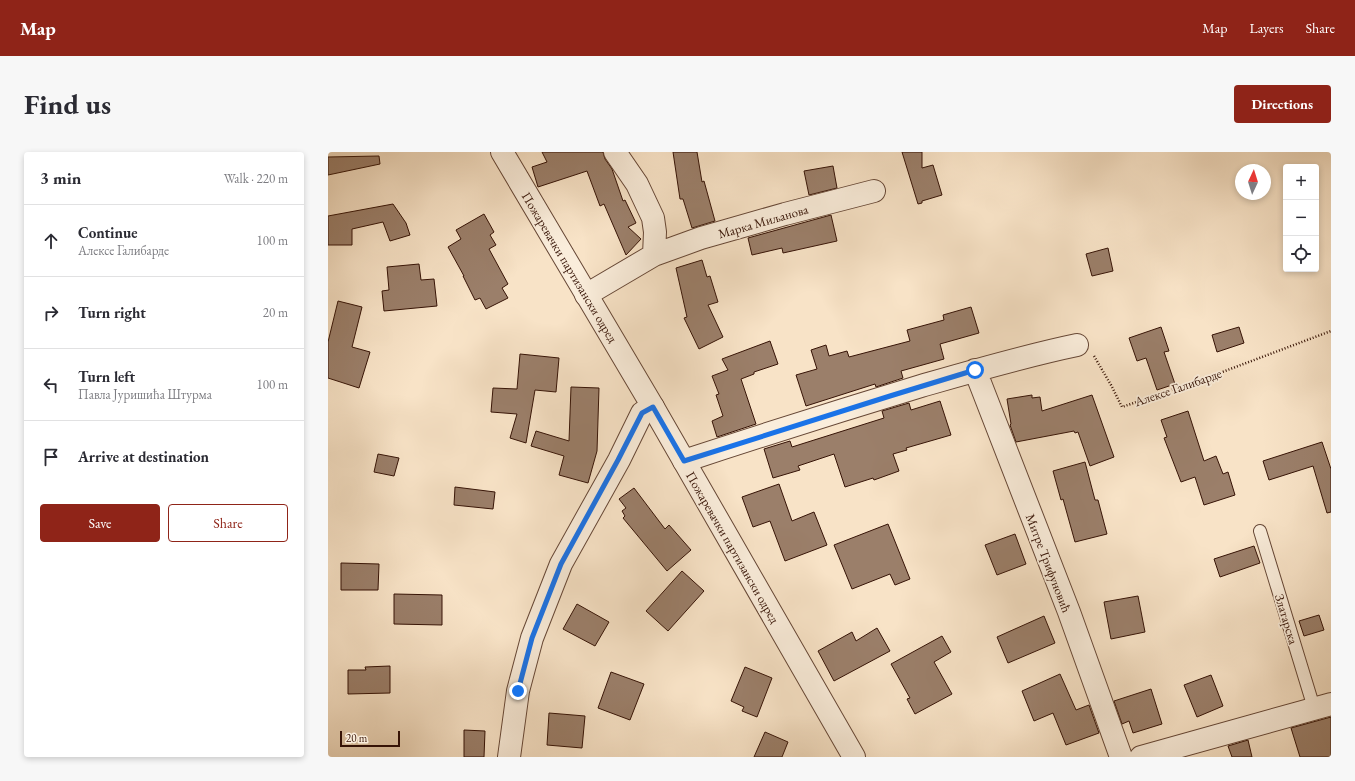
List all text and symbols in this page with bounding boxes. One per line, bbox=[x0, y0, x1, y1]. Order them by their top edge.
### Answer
text: Map bbox=[20, 16, 56, 41]
text: Map bbox=[1202, 19, 1227, 37]
text: Layers bbox=[1249, 19, 1284, 37]
text: Share bbox=[1306, 19, 1335, 37]
button: Directions bbox=[1234, 85, 1331, 123]
text: Find us bbox=[24, 86, 111, 122]
north arrow bbox=[1235, 164, 1271, 200]
map controls bbox=[1283, 164, 1319, 272]
button: + bbox=[1283, 164, 1319, 200]
text: 3 min bbox=[40, 167, 81, 189]
text: Walk · 220 m bbox=[224, 170, 288, 187]
street label: Пожаревачки партизански одред bbox=[518, 189, 621, 346]
street label: Марка Миљанова bbox=[716, 200, 811, 242]
button: − bbox=[1283, 200, 1319, 236]
text: Continue bbox=[78, 223, 138, 242]
icon: ahead bbox=[40, 230, 62, 252]
text: 100 m bbox=[257, 232, 288, 249]
button: locate bbox=[1283, 236, 1319, 272]
text: Алексе Галибарде bbox=[78, 242, 169, 259]
icon: right bbox=[40, 302, 62, 324]
text: Turn right bbox=[78, 303, 146, 322]
text: 20 m bbox=[263, 304, 288, 321]
route start bbox=[966, 361, 984, 379]
street label: Алексе Галибарде bbox=[1131, 365, 1224, 411]
text: Turn left bbox=[78, 367, 135, 386]
icon: left bbox=[40, 374, 62, 396]
text: 100 m bbox=[257, 376, 288, 393]
text: Павла Јуришића Штурма bbox=[78, 386, 212, 403]
icon: arrive bbox=[40, 446, 62, 468]
text: Arrive at destination bbox=[78, 447, 209, 466]
street label: Пожаревачки партизански одред bbox=[682, 468, 783, 626]
button: Save bbox=[40, 504, 160, 542]
button: Share bbox=[168, 504, 288, 542]
street label: Митре Трифуновић bbox=[1022, 511, 1075, 615]
street label: Златарска bbox=[1271, 592, 1302, 647]
route end bbox=[509, 682, 527, 700]
scale bar bbox=[340, 729, 400, 748]
text: 20 m bbox=[346, 731, 367, 745]

